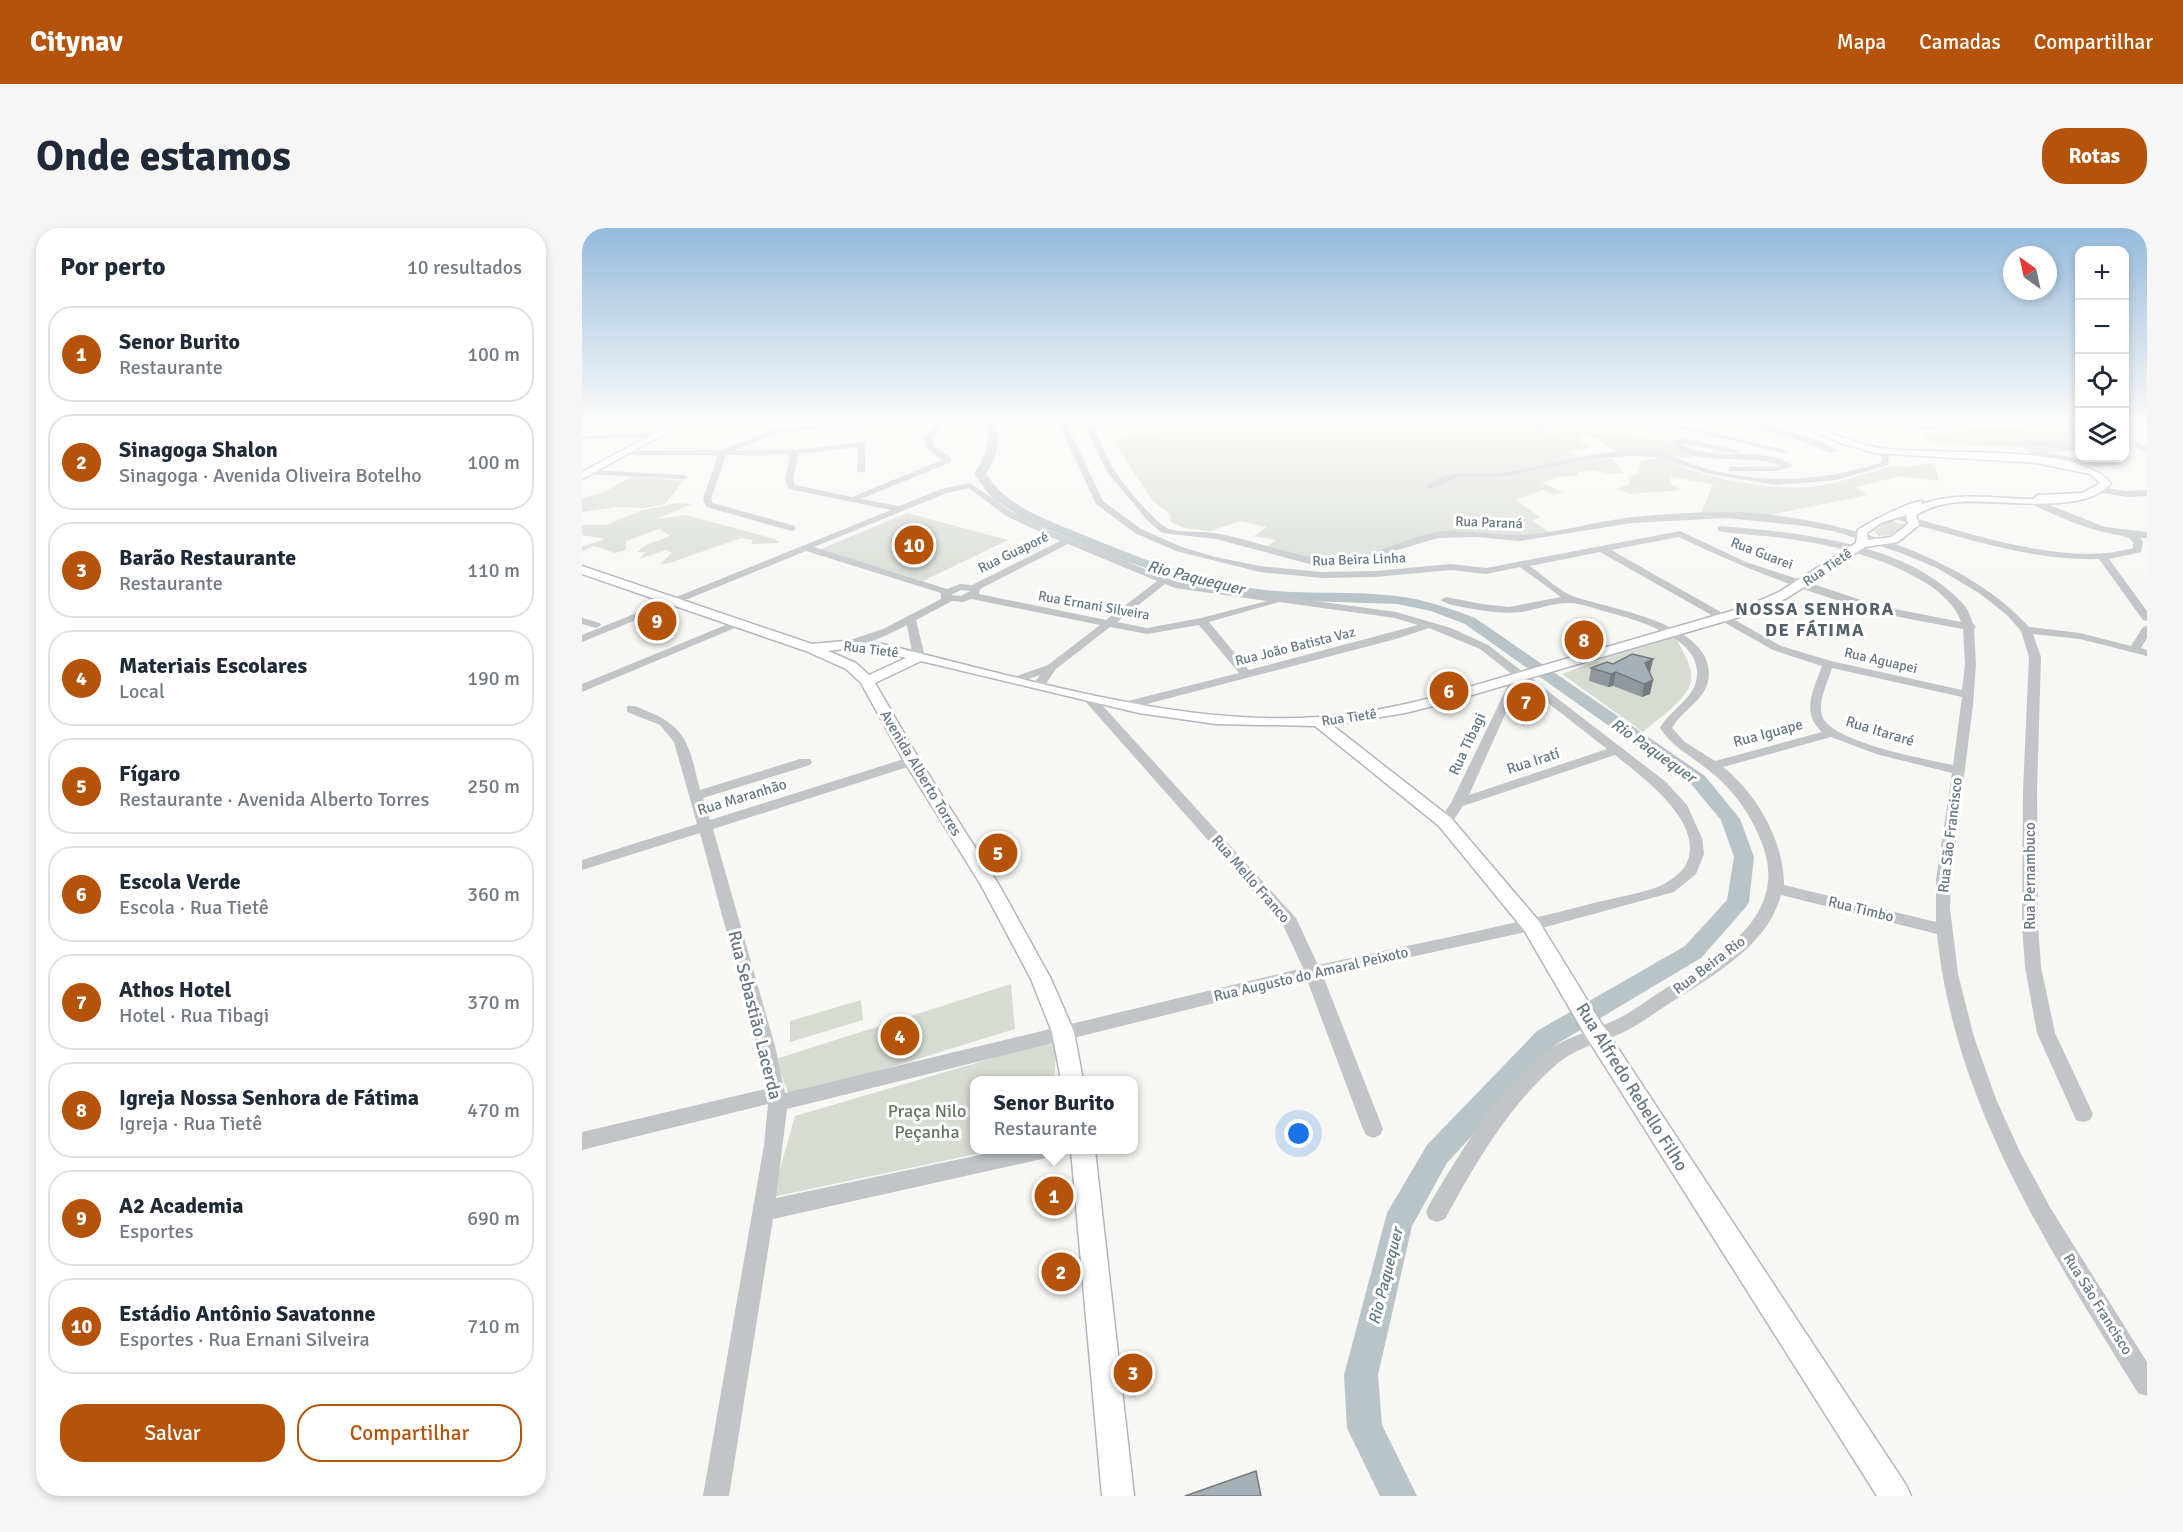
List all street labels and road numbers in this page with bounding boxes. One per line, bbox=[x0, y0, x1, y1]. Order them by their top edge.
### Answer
street label: Rua Paraná bbox=[1455, 513, 1523, 532]
street label: Rua Guaporé bbox=[975, 528, 1051, 577]
street label: Rua Guarei bbox=[1728, 534, 1795, 573]
street label: Rua Tietê bbox=[1800, 545, 1855, 590]
street label: Rua Beira Linha bbox=[1312, 549, 1406, 570]
street label: Rua Ernani Silveira bbox=[1037, 587, 1151, 624]
street label: Rua João Batista Vaz bbox=[1233, 623, 1357, 670]
street label: Rua Tietê bbox=[842, 638, 899, 661]
street label: Rua Aguapei bbox=[1843, 644, 1919, 677]
street label: Rua Tietê bbox=[1320, 705, 1378, 730]
street label: Avenida Alberto Torres bbox=[876, 707, 966, 840]
street label: Rua Tibagi bbox=[1445, 710, 1489, 778]
street label: Rua Itararé bbox=[1844, 712, 1916, 750]
street label: Rua Iguape bbox=[1731, 715, 1805, 751]
street label: Rua Iratí bbox=[1504, 744, 1562, 778]
street label: Rua Maranhão bbox=[695, 775, 789, 819]
street label: Rua São Francisco bbox=[1934, 776, 1966, 894]
street label: Rua Pernambuco bbox=[2021, 822, 2039, 930]
street label: Rua Mello Franco bbox=[1208, 831, 1294, 927]
street label: Rua Timbo bbox=[1826, 892, 1896, 926]
street label: Rua Sebastião Lacerda bbox=[723, 928, 787, 1102]
street label: Rua Beira Rio bbox=[1669, 932, 1749, 998]
street label: Rua Augusto do Amaral Peixoto bbox=[1212, 943, 1410, 1005]
street label: Rua Alfredo Rebello Filho bbox=[1571, 999, 1693, 1175]
street label: Rua São Francisco bbox=[2060, 1250, 2136, 1358]

